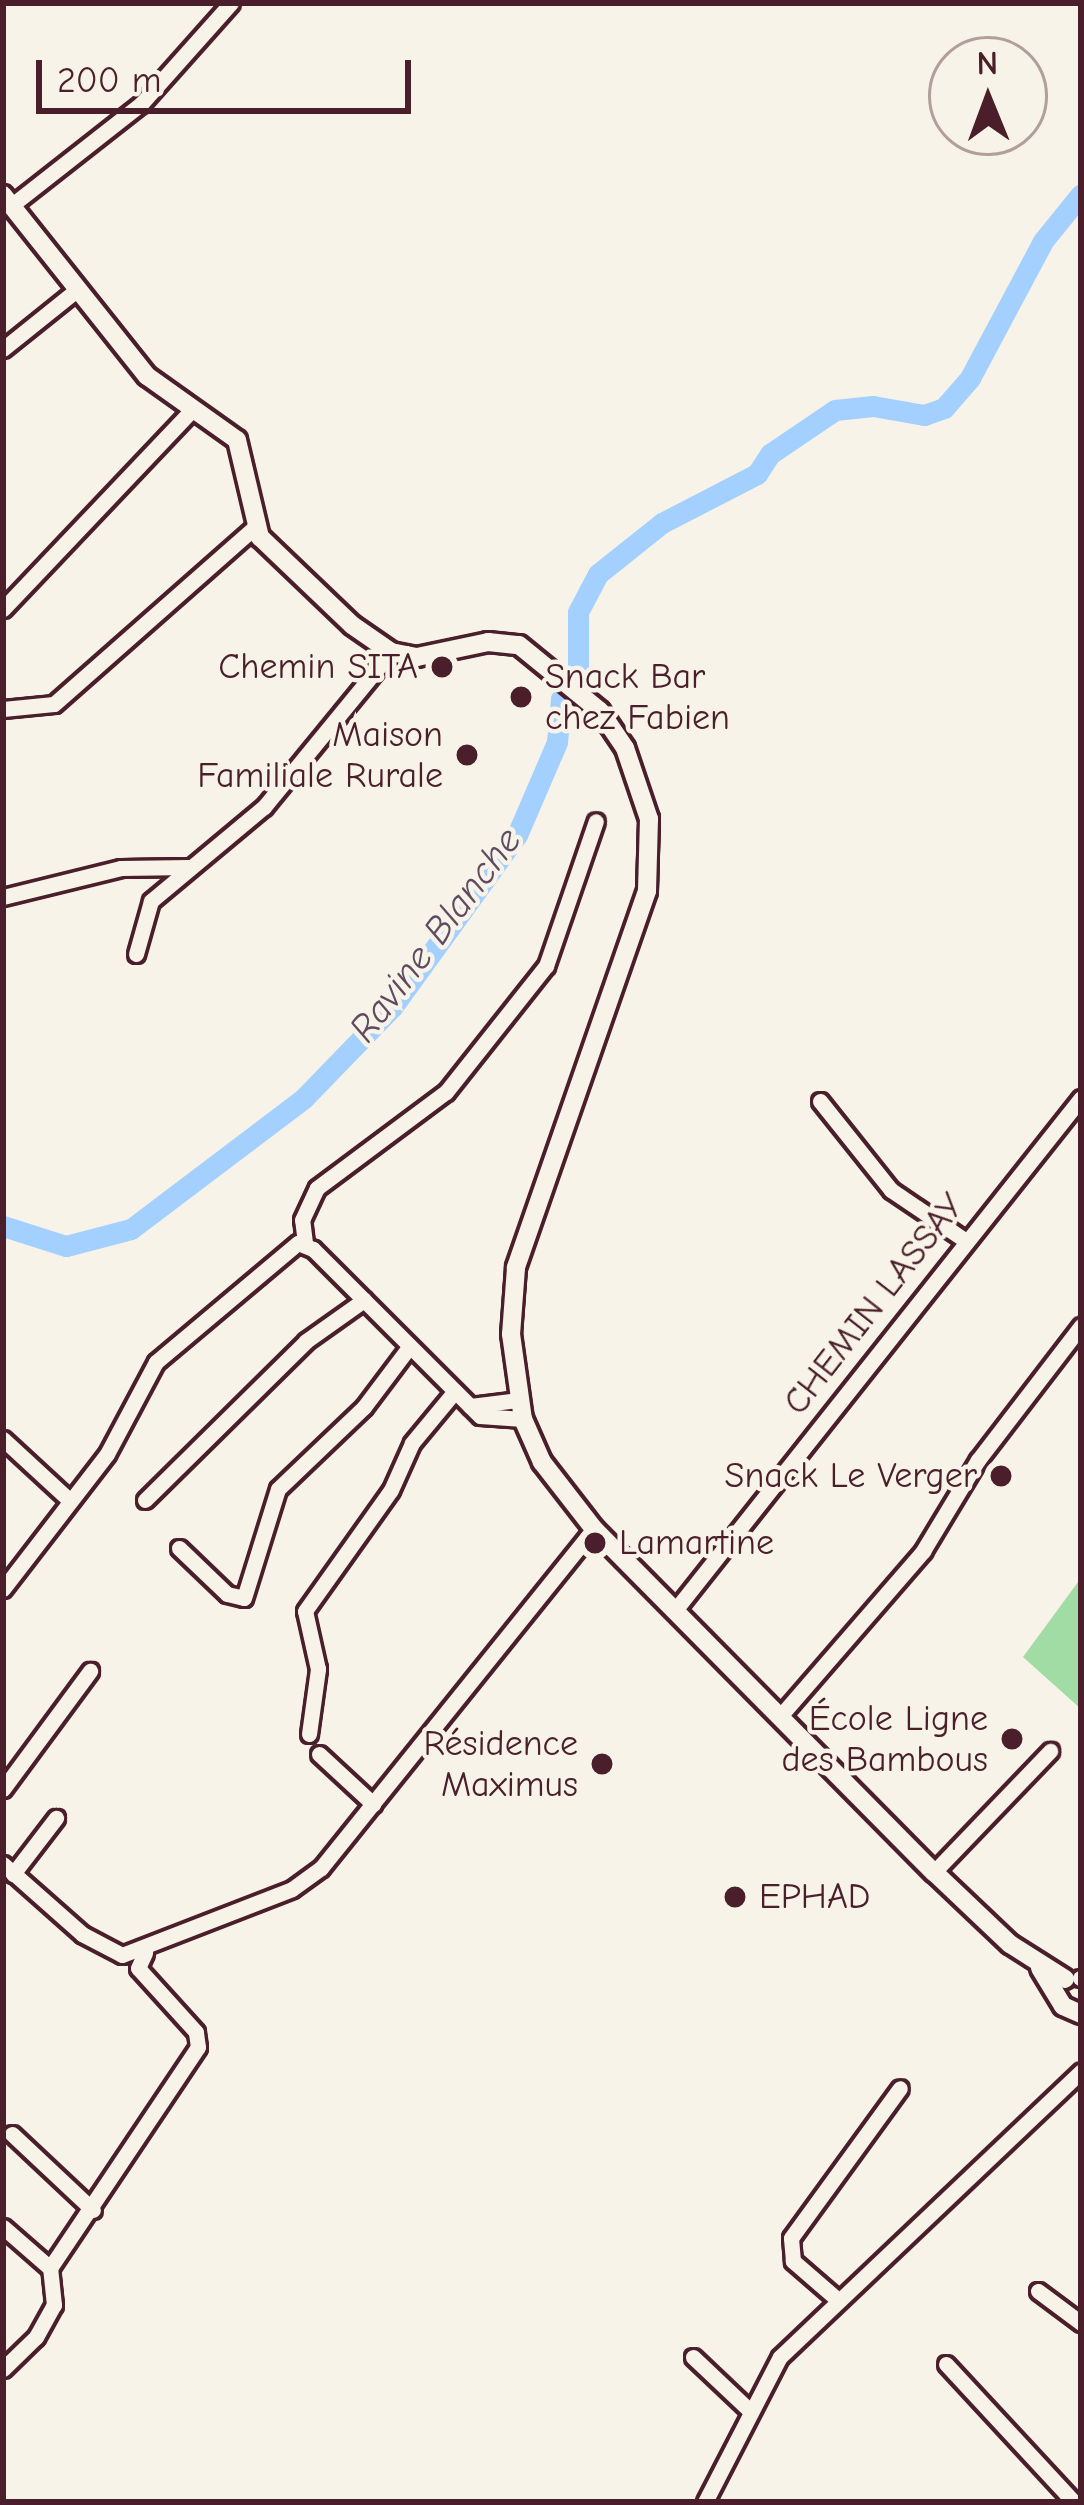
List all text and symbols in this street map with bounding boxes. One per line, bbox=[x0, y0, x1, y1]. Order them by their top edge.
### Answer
scale bar bbox=[42, 36, 417, 110]
north arrow bbox=[928, 36, 1048, 156]
text: N bbox=[976, 44, 999, 82]
text: 200 m bbox=[57, 60, 161, 101]
place label: Chemin SITA bbox=[218, 645, 418, 689]
marker: Chemin SITA bbox=[429, 654, 455, 680]
place label: Snack Bar chez Fabien bbox=[545, 654, 730, 739]
marker: Snack Bar chez Fabien bbox=[508, 684, 534, 710]
place label: Maison Familiale Rurale bbox=[197, 712, 443, 797]
marker: Maison Familiale Rurale bbox=[454, 742, 480, 768]
water label: Ravine Blanche bbox=[340, 818, 532, 1052]
street label: CHEMIN LASSAY bbox=[774, 1185, 974, 1423]
place label: Snack Le Verger bbox=[725, 1454, 977, 1498]
marker: Snack Le Verger bbox=[988, 1463, 1014, 1489]
place label: Lamartine bbox=[619, 1521, 774, 1565]
marker: Lamartine bbox=[582, 1530, 608, 1556]
place label: École Ligne des Bambous bbox=[782, 1696, 988, 1781]
place label: Résidence Maximus bbox=[423, 1721, 578, 1806]
marker: École Ligne des Bambous bbox=[999, 1726, 1025, 1752]
marker: Résidence Maximus bbox=[589, 1751, 615, 1777]
place label: EPHAD bbox=[759, 1875, 870, 1919]
marker: EPHAD bbox=[722, 1884, 748, 1910]

